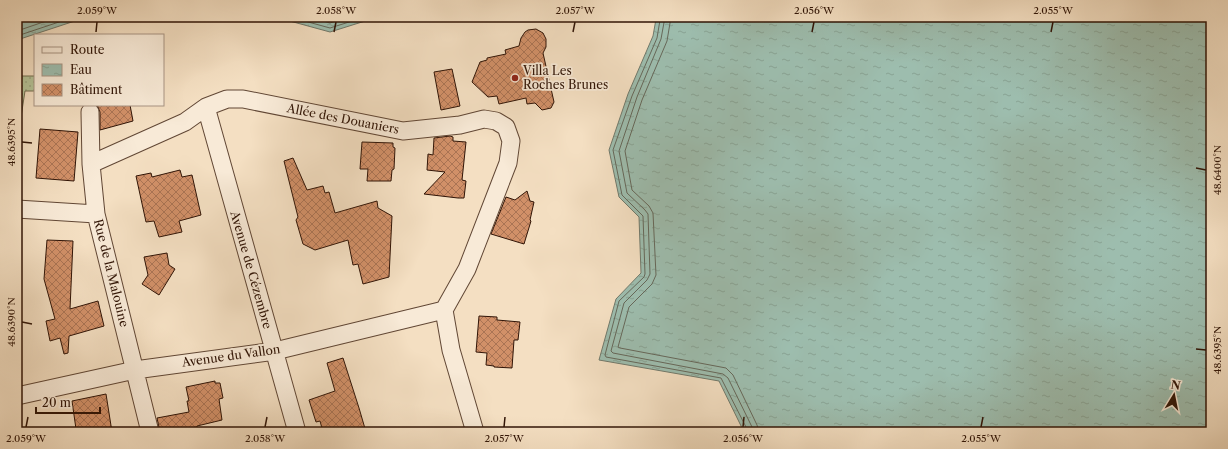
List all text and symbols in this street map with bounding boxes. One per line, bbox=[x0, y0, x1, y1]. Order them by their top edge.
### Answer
text: 2.059°W bbox=[77, 4, 118, 17]
text: 2.058°W bbox=[316, 4, 357, 17]
text: 2.057°W bbox=[555, 4, 596, 17]
text: 2.056°W bbox=[794, 4, 835, 17]
text: 2.055°W bbox=[1033, 4, 1074, 17]
legend bbox=[34, 34, 164, 106]
text: Route bbox=[70, 42, 105, 57]
text: Eau bbox=[70, 62, 93, 77]
place label: Villa Les Roches Brunes bbox=[522, 63, 608, 92]
marker: Villa Les Roches Brunes bbox=[510, 73, 520, 83]
text: Bâtiment bbox=[70, 82, 123, 97]
street label: Allée des Douaniers bbox=[285, 100, 401, 137]
text: 48.6395°N bbox=[5, 118, 18, 166]
text: 48.6400°N bbox=[1211, 145, 1224, 195]
street label: Avenue de Cézembre bbox=[227, 208, 276, 331]
street label: Rue de la Malouine bbox=[91, 217, 132, 329]
text: 48.6390°N bbox=[5, 297, 18, 347]
text: 48.6395°N bbox=[1211, 326, 1224, 374]
street label: Avenue du Vallon bbox=[180, 341, 282, 370]
north arrow bbox=[1154, 375, 1194, 415]
text: N bbox=[1170, 377, 1182, 393]
scale bar bbox=[36, 389, 100, 415]
text: 20 m bbox=[42, 395, 71, 410]
text: 2.059°W bbox=[6, 432, 47, 445]
text: 2.058°W bbox=[245, 432, 286, 445]
text: 2.057°W bbox=[484, 432, 525, 445]
text: 2.056°W bbox=[723, 432, 764, 445]
text: 2.055°W bbox=[961, 432, 1002, 445]

